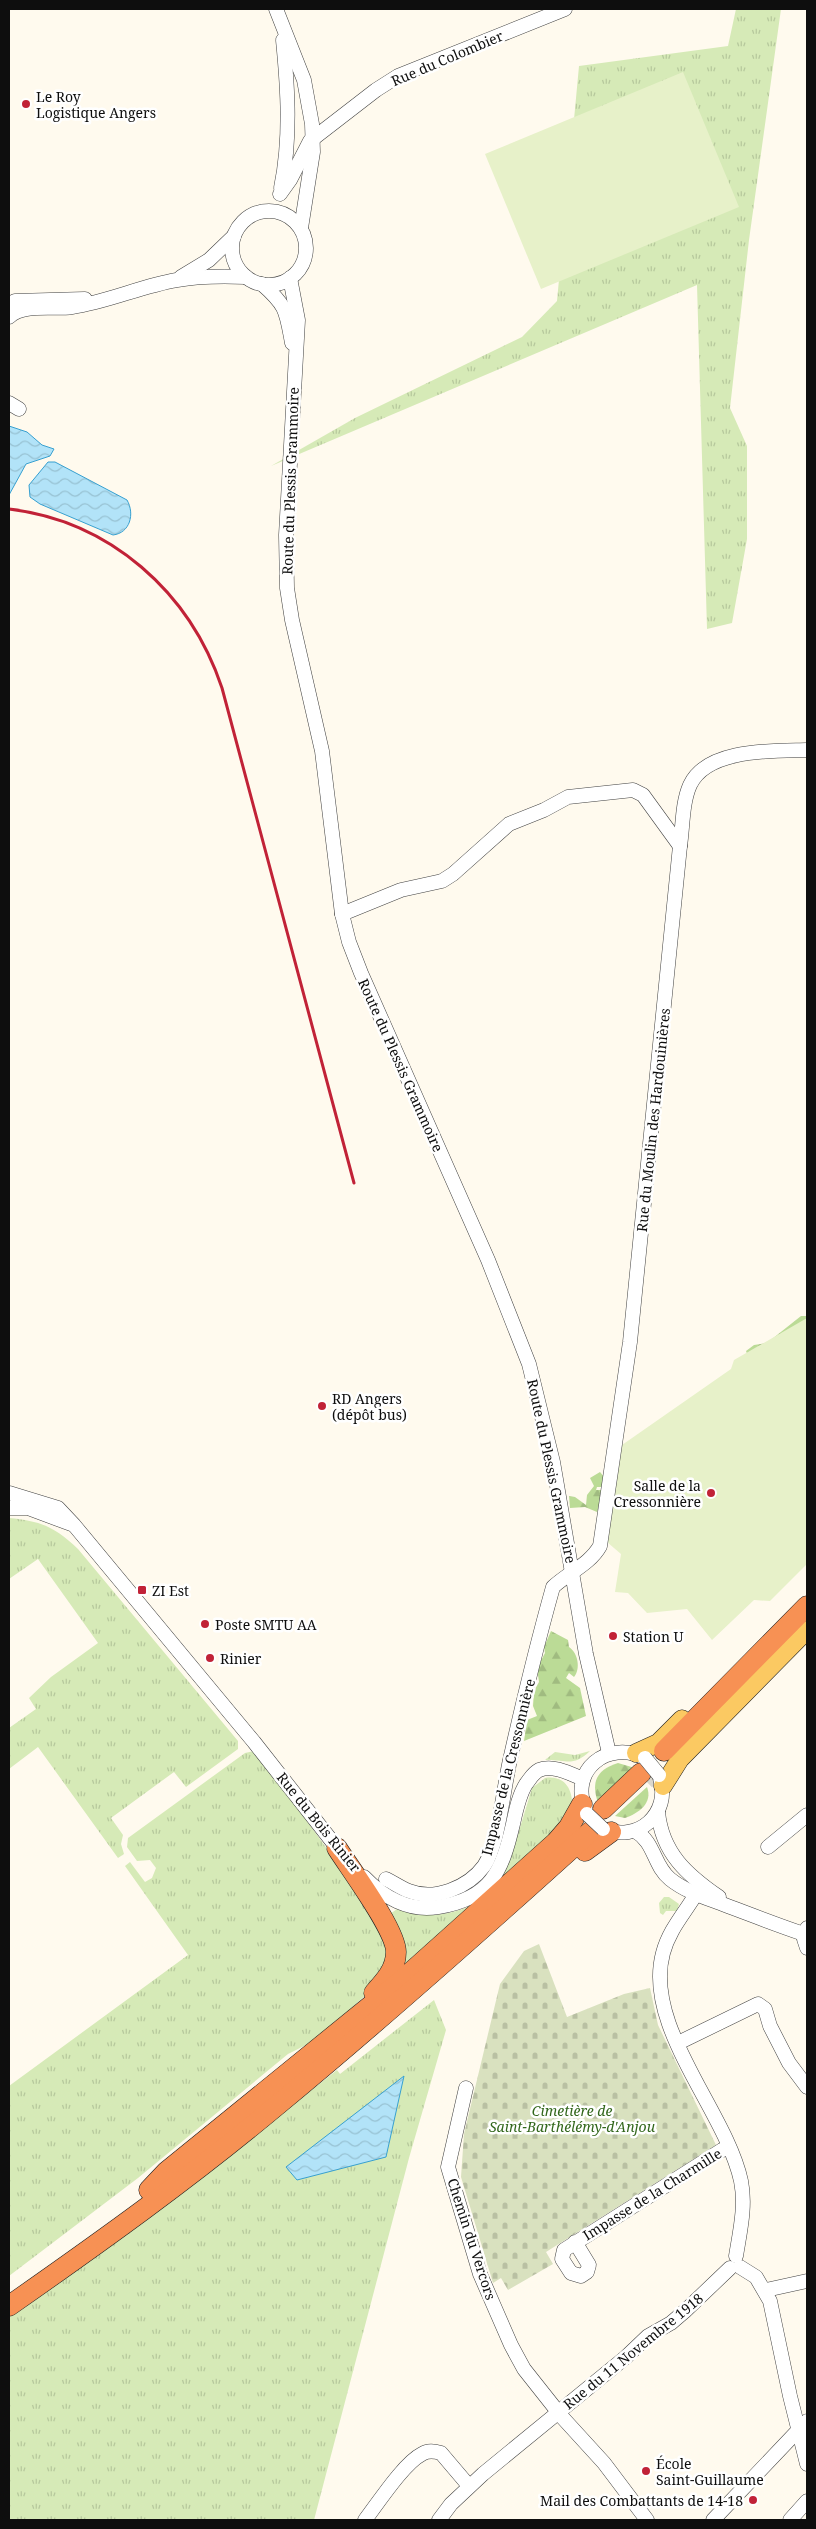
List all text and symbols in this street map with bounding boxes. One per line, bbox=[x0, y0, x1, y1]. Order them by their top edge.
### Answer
street label: Rue du Colombier bbox=[388, 26, 506, 90]
place label: Le Roy Logistique Angers bbox=[36, 87, 156, 122]
marker: Le Roy Logistique Angers bbox=[20, 98, 32, 110]
street label: Route du Plessis Grammoire bbox=[277, 387, 303, 575]
street label: Route du Plessis Grammoire bbox=[354, 975, 448, 1155]
street label: Rue du Moulin des Hardouinières bbox=[632, 1007, 674, 1233]
street label: Route du Plessis Grammoire bbox=[523, 1377, 581, 1565]
place label: RD Angers (dépôt bus) bbox=[332, 1389, 407, 1424]
marker: RD Angers (dépôt bus) bbox=[316, 1400, 328, 1412]
place label: Salle de la Cressonnière bbox=[614, 1476, 701, 1511]
marker: Salle de la Cressonnière bbox=[705, 1487, 717, 1499]
place label: ZI Est bbox=[152, 1581, 189, 1600]
marker: ZI Est bbox=[136, 1584, 148, 1596]
place label: Poste SMTU AA bbox=[215, 1615, 317, 1634]
marker: Poste SMTU AA bbox=[199, 1618, 211, 1630]
place label: Station U bbox=[623, 1627, 684, 1646]
marker: Station U bbox=[607, 1630, 619, 1642]
place label: Rinier bbox=[220, 1649, 262, 1668]
marker: Rinier bbox=[204, 1652, 216, 1664]
street label: Impasse de la Cressonnière bbox=[477, 1677, 539, 1857]
street label: Rue du Bois Rinier bbox=[273, 1768, 365, 1876]
park label: Cimetière de Saint-Barthélémy-d'Anjou bbox=[489, 2101, 656, 2136]
street label: Impasse de la Charmille bbox=[579, 2144, 725, 2244]
street label: Chemin du Vercors bbox=[443, 2176, 501, 2302]
street label: Rue du 11 Novembre 1918 bbox=[559, 2288, 707, 2413]
place label: École Saint-Guillaume bbox=[656, 2454, 764, 2489]
marker: École Saint-Guillaume bbox=[640, 2465, 652, 2477]
place label: Mail des Combattants de 14-18 bbox=[540, 2491, 743, 2510]
marker: Mail des Combattants de 14-18 bbox=[747, 2494, 759, 2506]

